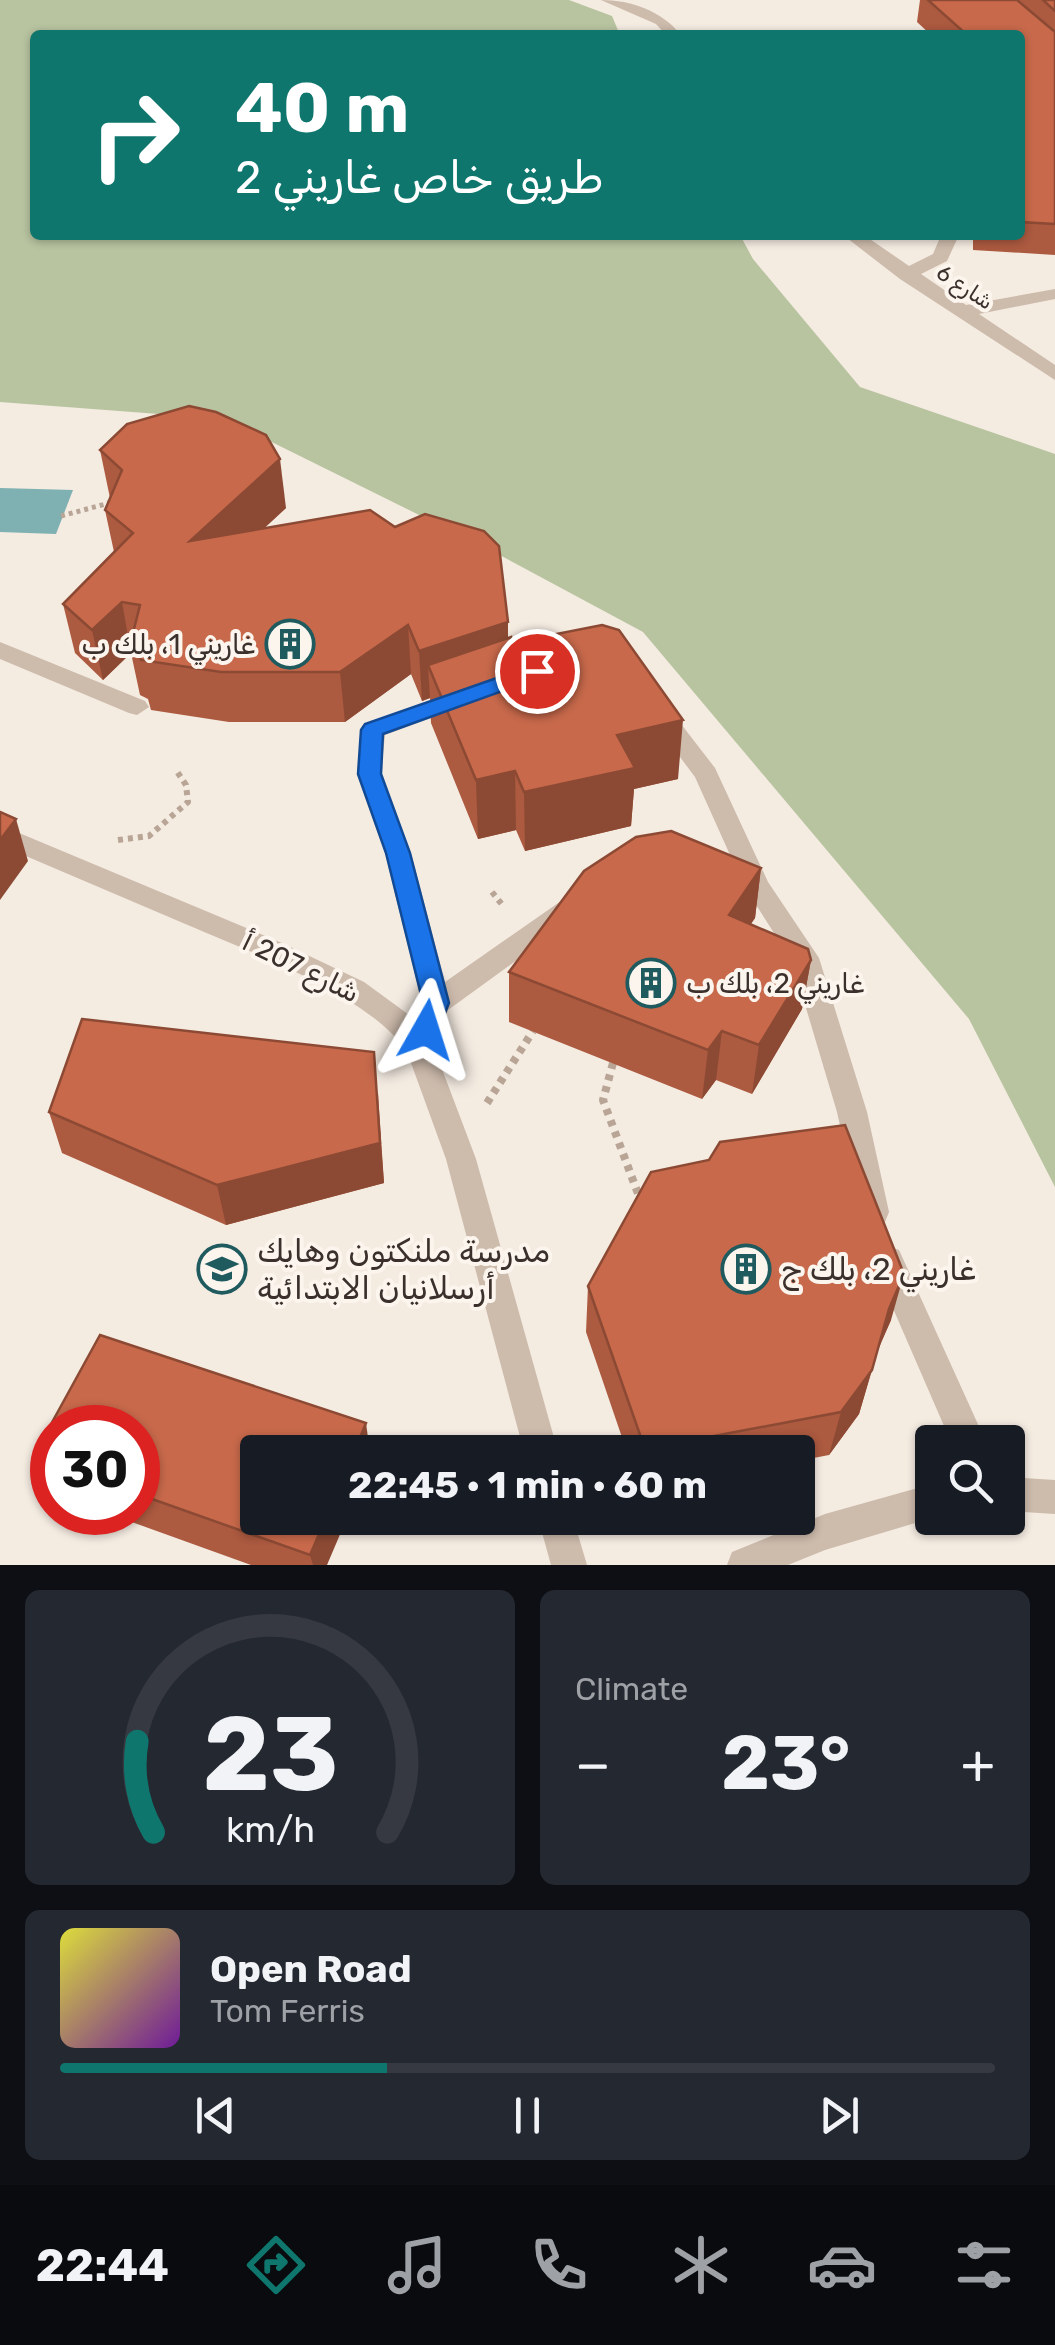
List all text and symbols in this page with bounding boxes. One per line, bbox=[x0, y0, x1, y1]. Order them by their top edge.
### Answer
text: 40 m bbox=[235, 67, 409, 150]
icon: right bbox=[70, 70, 200, 200]
text: طريق خاص غاريني 2 bbox=[235, 151, 603, 204]
street label: شارع 6 bbox=[930, 259, 999, 317]
building icon: غاريني 1، بلك ب bbox=[264, 618, 316, 670]
place label: غاريني 1، بلك ب bbox=[81, 628, 255, 666]
pin bbox=[495, 629, 580, 714]
icon: arrive bbox=[510, 644, 565, 699]
street label: شارع 207 أ bbox=[236, 925, 365, 1012]
building icon: غاريني 2، بلك ب bbox=[625, 957, 677, 1009]
place label: غاريني 2، بلك ب bbox=[686, 967, 864, 1005]
position arrow bbox=[374, 978, 478, 1082]
place label: مدرسة ملنكتون وهايك أرسلانيان الابتدائية bbox=[257, 1232, 550, 1307]
school or university icon: مدرسة ملنكتون وهايك أرسلانيان الابتدائية bbox=[196, 1243, 248, 1295]
building icon: غاريني 2، بلك ج bbox=[720, 1243, 772, 1295]
place label: غاريني 2، بلك ج bbox=[781, 1250, 976, 1293]
speed limit sign: 30 bbox=[30, 1405, 160, 1535]
map controls bbox=[915, 1425, 1025, 1535]
button: search bbox=[915, 1425, 1025, 1535]
text: 22:45 · 1 min · 60 m bbox=[348, 1462, 707, 1508]
text: Climate bbox=[575, 1670, 688, 1708]
text: 23 bbox=[202, 1693, 338, 1816]
text: 23° bbox=[721, 1719, 850, 1808]
text: − bbox=[575, 1732, 611, 1797]
text: + bbox=[961, 1732, 995, 1797]
text: km/h bbox=[225, 1809, 315, 1851]
text: Open Road bbox=[210, 1946, 412, 1992]
text: Tom Ferris bbox=[210, 1992, 365, 2030]
icon: previous bbox=[188, 2088, 243, 2143]
icon: pause bbox=[500, 2088, 555, 2143]
icon: next bbox=[812, 2088, 867, 2143]
icon: directions bbox=[241, 2230, 311, 2300]
icon: music bbox=[382, 2230, 452, 2300]
icon: phone bbox=[524, 2230, 594, 2300]
icon: climate bbox=[666, 2230, 736, 2300]
icon: car bbox=[807, 2230, 877, 2300]
icon: filters bbox=[949, 2230, 1019, 2300]
text: 22:44 bbox=[36, 2239, 169, 2292]

